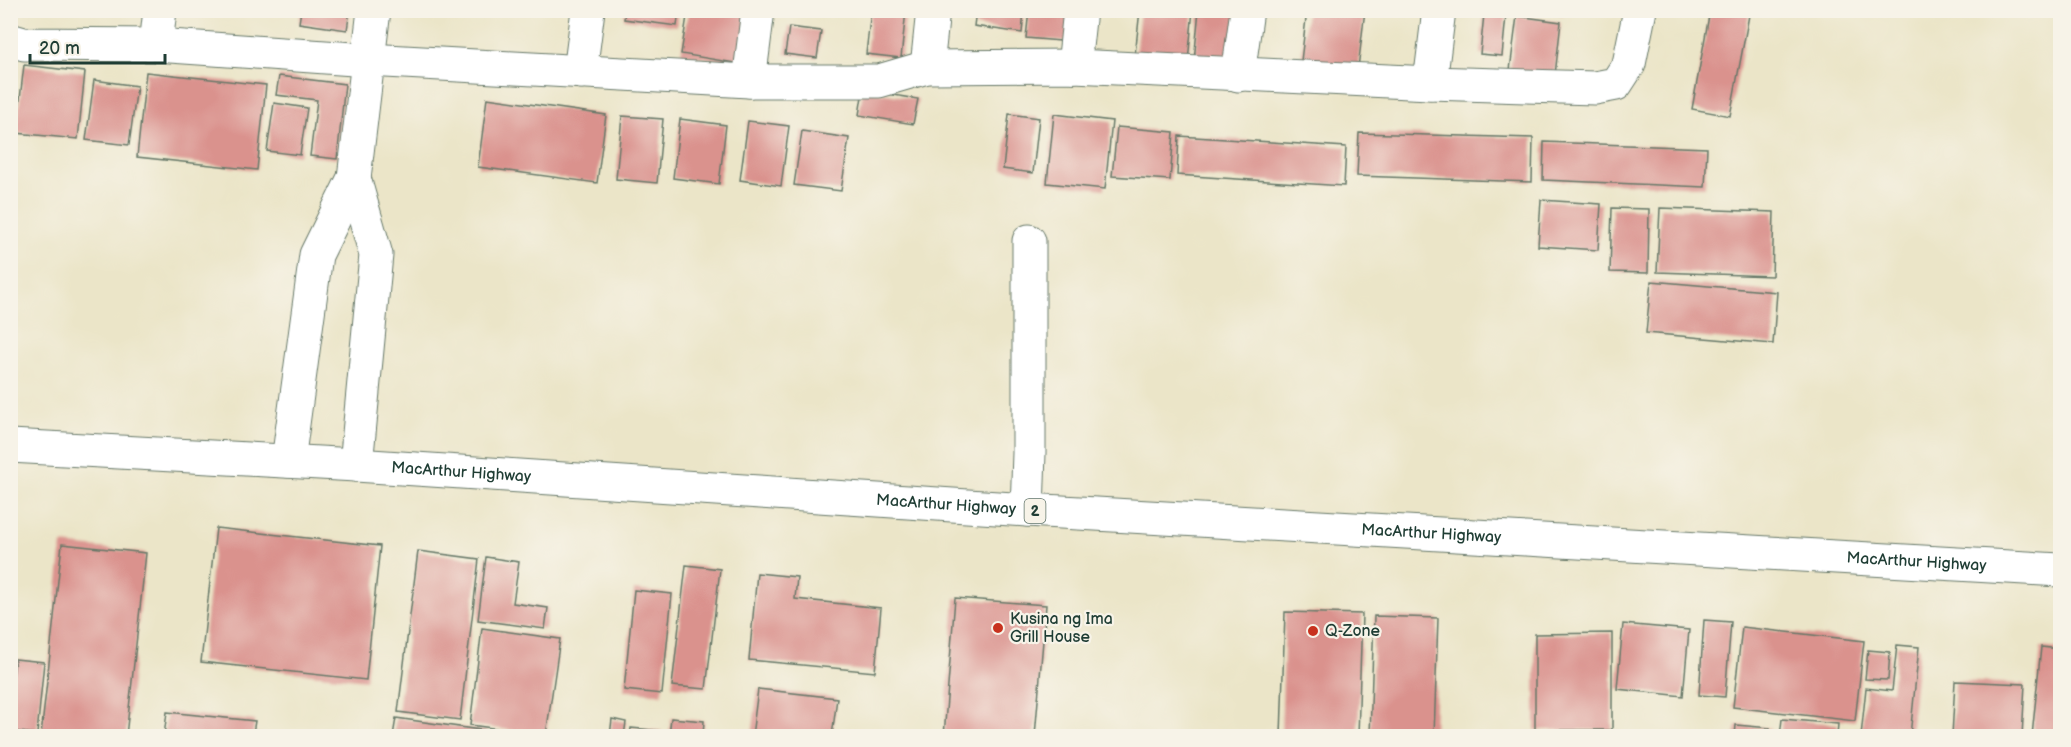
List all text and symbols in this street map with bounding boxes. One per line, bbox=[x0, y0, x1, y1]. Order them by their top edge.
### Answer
scale bar bbox=[30, 27, 165, 65]
text: 20 m bbox=[39, 38, 80, 59]
street label: MacArthur Highway bbox=[391, 458, 533, 486]
street label: MacArthur Highway bbox=[876, 490, 1017, 519]
road number: 2 bbox=[1024, 499, 1046, 523]
street label: MacArthur Highway bbox=[1361, 520, 1503, 547]
street label: MacArthur Highway bbox=[1846, 548, 1988, 575]
place label: Kusina ng Ima Grill House bbox=[1010, 610, 1113, 647]
marker: Kusina ng Ima Grill House bbox=[991, 621, 1005, 635]
place label: Q-Zone bbox=[1325, 622, 1381, 641]
marker: Q-Zone bbox=[1306, 624, 1320, 638]

